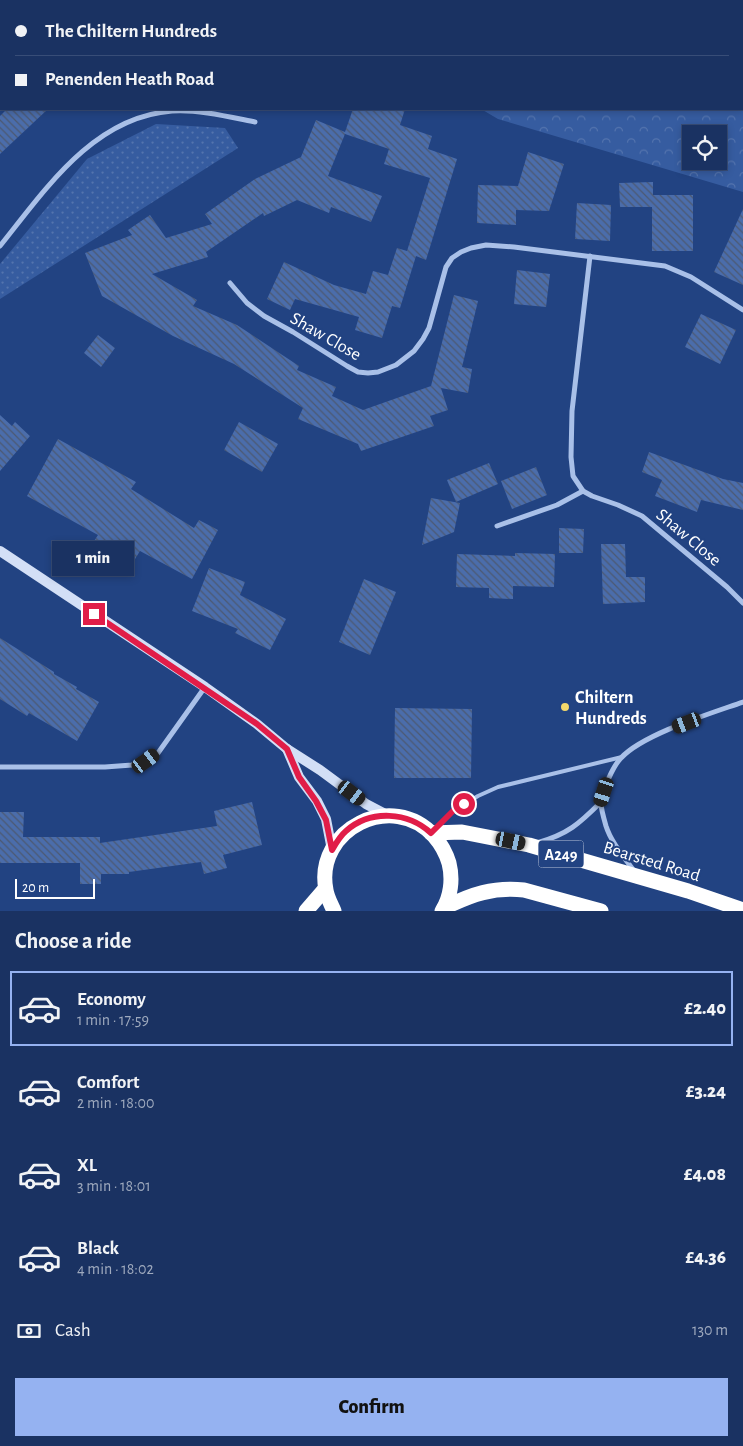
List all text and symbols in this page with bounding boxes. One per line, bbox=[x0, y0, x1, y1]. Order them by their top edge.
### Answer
text: The Chiltern Hundreds bbox=[45, 22, 217, 41]
text: Penenden Heath Road bbox=[45, 70, 214, 89]
map controls bbox=[682, 125, 727, 170]
button: locate bbox=[682, 125, 727, 170]
street label: Shaw Close bbox=[287, 309, 364, 364]
street label: Shaw Close bbox=[653, 506, 724, 570]
callout: 1 min bbox=[53, 542, 135, 576]
text: 1 min bbox=[76, 550, 110, 566]
route end bbox=[83, 603, 105, 625]
place label: Chiltern Hundreds bbox=[575, 689, 647, 728]
marker: Chiltern Hundreds bbox=[559, 701, 571, 713]
car bbox=[670, 711, 703, 735]
car bbox=[129, 746, 162, 776]
car bbox=[592, 775, 615, 809]
car bbox=[335, 778, 368, 808]
route start bbox=[453, 793, 475, 815]
car bbox=[494, 831, 527, 851]
street label: Bearsted Road bbox=[601, 839, 702, 885]
road number: A249 bbox=[538, 841, 584, 868]
scale bar bbox=[15, 876, 95, 899]
text: 20 m bbox=[22, 881, 49, 895]
text: Choose a ride bbox=[15, 930, 131, 952]
icon: car bbox=[17, 986, 62, 1031]
text: Economy bbox=[77, 990, 146, 1009]
text: £2.40 bbox=[684, 999, 726, 1018]
text: 1 min · 17:59 bbox=[77, 1012, 149, 1028]
icon: car bbox=[17, 1069, 62, 1114]
text: Comfort bbox=[77, 1073, 139, 1092]
text: £3.24 bbox=[686, 1082, 726, 1101]
text: 2 min · 18:00 bbox=[77, 1095, 154, 1111]
icon: car bbox=[17, 1152, 62, 1197]
text: XL bbox=[77, 1156, 97, 1175]
text: £4.08 bbox=[684, 1165, 726, 1184]
text: 3 min · 18:01 bbox=[77, 1178, 151, 1194]
icon: car bbox=[17, 1235, 62, 1280]
text: Black bbox=[77, 1239, 119, 1258]
text: £4.36 bbox=[686, 1248, 726, 1267]
text: 4 min · 18:02 bbox=[77, 1261, 154, 1277]
icon: cash bbox=[15, 1317, 43, 1345]
text: Cash bbox=[55, 1321, 91, 1340]
text: 130 m bbox=[692, 1322, 728, 1338]
button: Confirm bbox=[15, 1378, 728, 1436]

